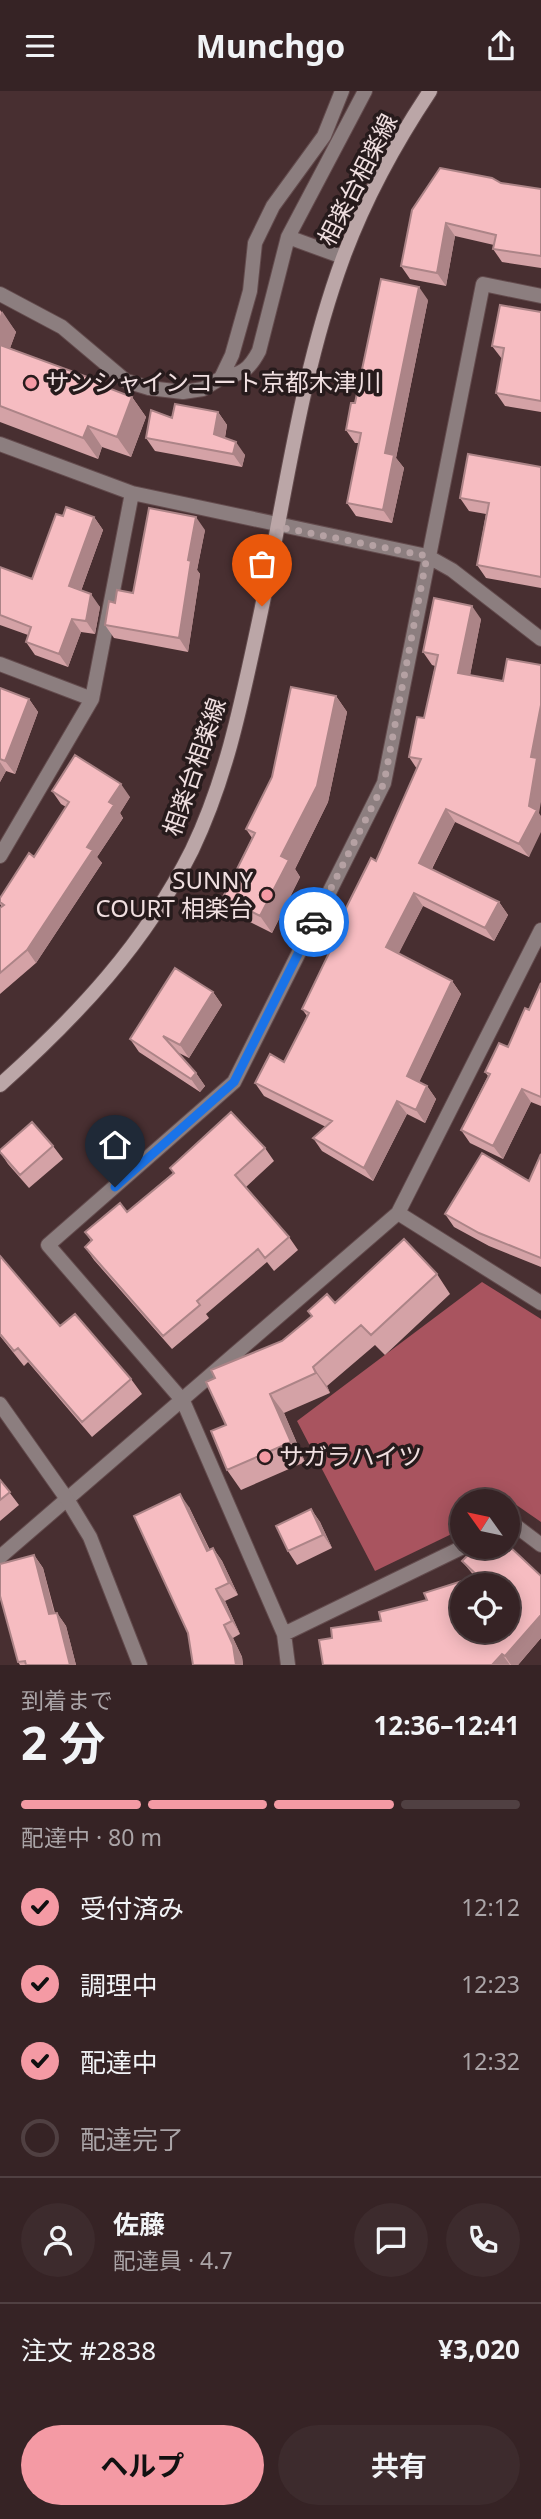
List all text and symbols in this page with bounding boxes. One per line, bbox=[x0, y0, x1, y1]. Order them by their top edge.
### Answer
text: Munchgo bbox=[196, 24, 345, 67]
icon: menu bbox=[21, 27, 59, 65]
icon: share bbox=[482, 27, 520, 65]
street label: 相楽台相楽線 bbox=[309, 108, 404, 251]
place label: サンシャインコート京都木津川 bbox=[45, 365, 381, 398]
marker: サンシャインコート京都木津川 bbox=[23, 375, 39, 391]
pin bbox=[232, 534, 292, 606]
icon: bag bbox=[243, 545, 281, 583]
street label: 相楽台相楽線 bbox=[155, 693, 233, 840]
place label: SUNNY COURT 相楽台 bbox=[96, 863, 253, 924]
marker: SUNNY COURT 相楽台 bbox=[259, 887, 275, 903]
courier bbox=[279, 887, 349, 957]
icon: car bbox=[295, 903, 333, 941]
pin bbox=[85, 1115, 145, 1187]
icon: home bbox=[96, 1126, 134, 1164]
place label: サガラハイツ bbox=[279, 1439, 422, 1472]
marker: サガラハイツ bbox=[257, 1449, 273, 1465]
north arrow bbox=[450, 1489, 520, 1559]
map controls bbox=[450, 1489, 520, 1643]
button: locate bbox=[450, 1573, 520, 1643]
text: 到着まで bbox=[21, 1684, 113, 1716]
text: 12:36–12:41 bbox=[373, 1707, 520, 1743]
text: 2 分 bbox=[21, 1711, 105, 1773]
text: 配達中 · 80 m bbox=[21, 1821, 162, 1853]
icon: check bbox=[21, 1888, 59, 1926]
text: 受付済み bbox=[80, 1890, 184, 1926]
text: 12:12 bbox=[461, 1891, 520, 1923]
icon: check bbox=[21, 1965, 59, 2003]
text: 調理中 bbox=[80, 1967, 158, 2003]
text: 12:23 bbox=[461, 1968, 520, 2000]
icon: check bbox=[21, 2042, 59, 2080]
text: 配達中 bbox=[80, 2044, 158, 2080]
text: 12:32 bbox=[461, 2045, 520, 2077]
text: 配達完了 bbox=[80, 2121, 184, 2157]
button: person bbox=[21, 2203, 95, 2277]
button: chat bbox=[354, 2203, 428, 2277]
button: phone bbox=[446, 2203, 520, 2277]
text: 佐藤 bbox=[113, 2206, 165, 2242]
text: 配達員 · 4.7 bbox=[113, 2244, 233, 2276]
text: ¥3,020 bbox=[438, 2331, 520, 2367]
text: 注文 #2838 bbox=[21, 2332, 156, 2368]
button: ヘルプ bbox=[21, 2425, 264, 2505]
button: 共有 bbox=[278, 2425, 520, 2505]

